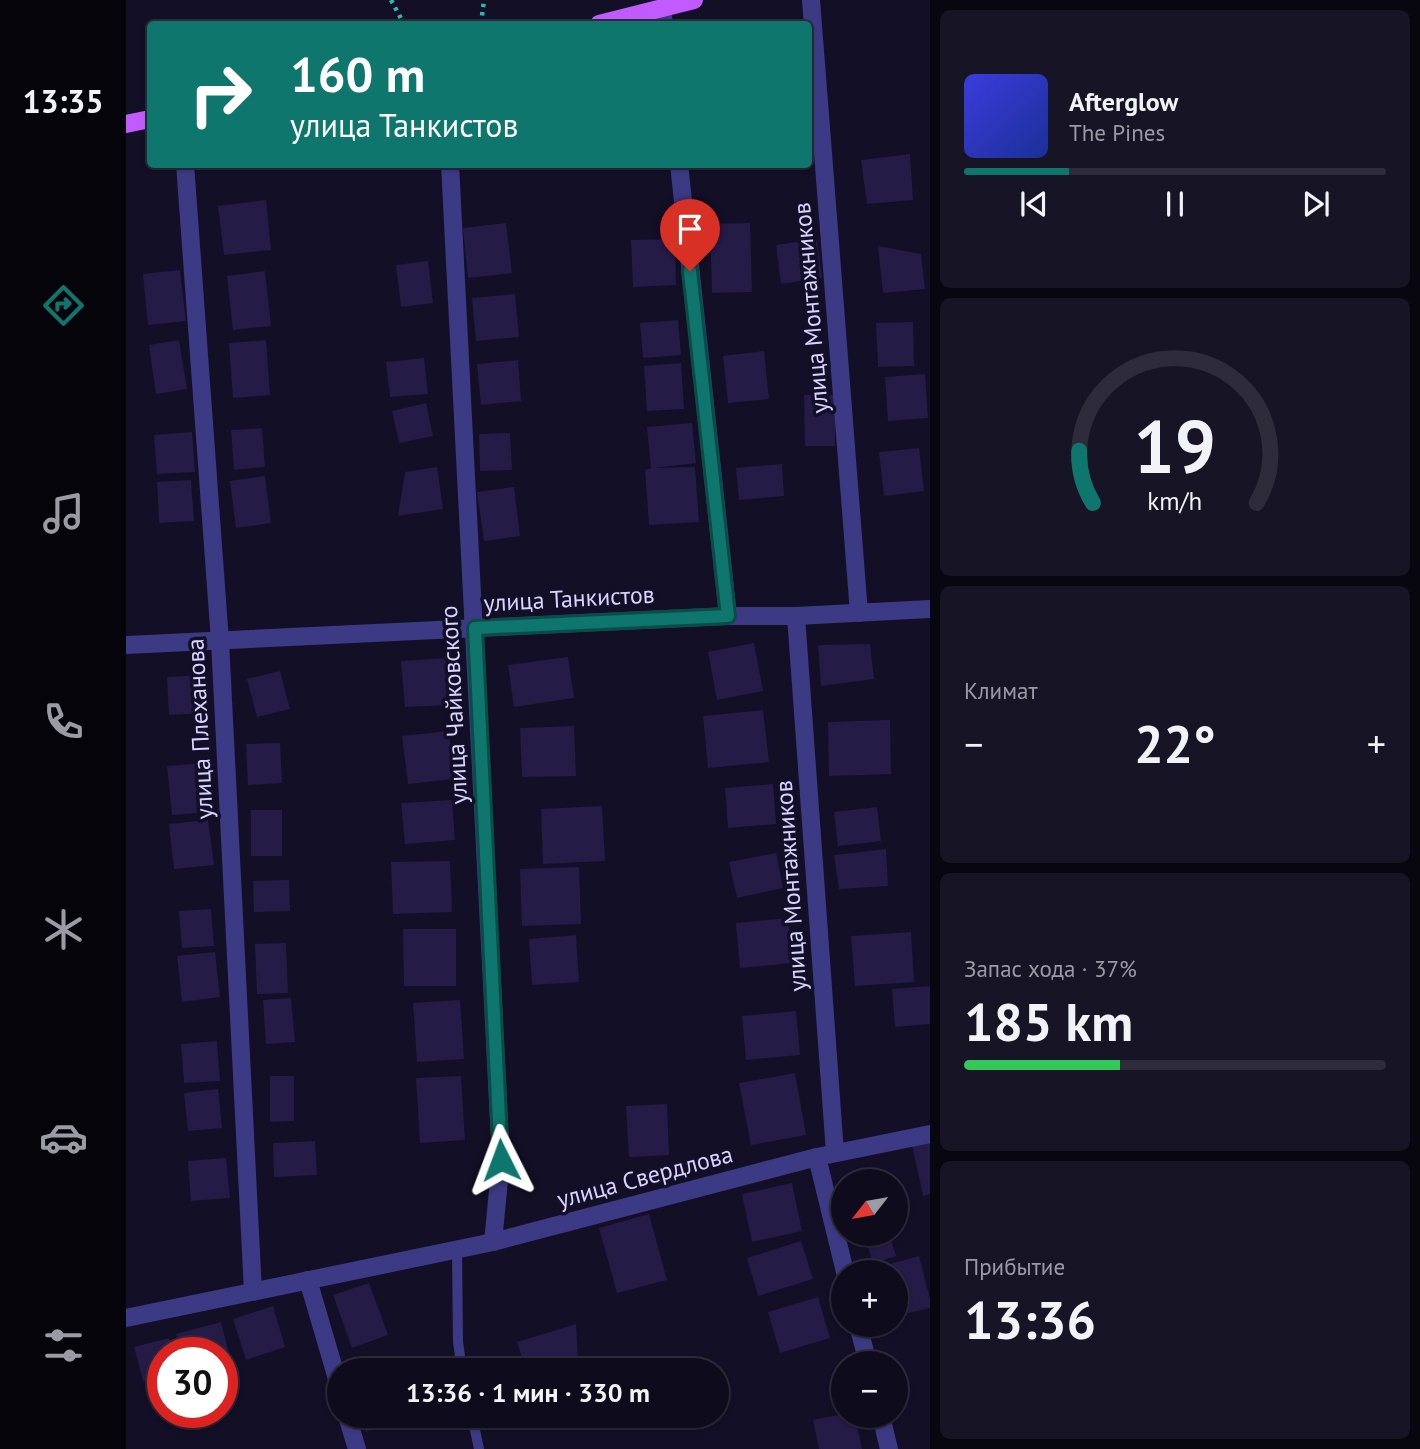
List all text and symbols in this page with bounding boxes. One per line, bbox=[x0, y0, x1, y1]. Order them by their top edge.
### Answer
text: 160 m bbox=[290, 42, 425, 106]
icon: right bbox=[175, 49, 266, 140]
text: 13:35 bbox=[22, 80, 104, 122]
text: Afterglow bbox=[1069, 85, 1178, 118]
text: улица Танкистов bbox=[290, 104, 518, 146]
text: The Pines bbox=[1069, 118, 1165, 147]
icon: previous bbox=[1015, 185, 1053, 223]
icon: pause bbox=[1156, 185, 1194, 223]
icon: next bbox=[1297, 185, 1335, 223]
pin bbox=[660, 199, 720, 271]
street label: улица Монтажников bbox=[786, 201, 835, 415]
icon: arrive bbox=[671, 210, 709, 248]
icon: directions bbox=[39, 281, 88, 330]
text: 19 bbox=[1134, 399, 1216, 493]
text: km/h bbox=[1148, 484, 1202, 516]
icon: music bbox=[39, 489, 88, 538]
street label: улица Танкистов bbox=[483, 579, 655, 618]
street label: улица Чайковского bbox=[433, 605, 474, 805]
street label: улица Плеханова bbox=[179, 638, 220, 820]
text: Климат bbox=[964, 676, 1038, 705]
icon: phone bbox=[39, 697, 88, 746]
text: 22° bbox=[1134, 710, 1216, 777]
text: − bbox=[964, 719, 983, 768]
text: + bbox=[1367, 719, 1386, 768]
street label: улица Монтажников bbox=[768, 779, 813, 993]
icon: climate bbox=[39, 905, 88, 954]
text: Запас хода · 37% bbox=[964, 954, 1137, 983]
text: 185 km bbox=[964, 988, 1133, 1055]
icon: car bbox=[39, 1113, 88, 1162]
position arrow bbox=[464, 1123, 538, 1197]
street label: улица Свердлова bbox=[554, 1138, 736, 1215]
north arrow bbox=[831, 1169, 908, 1246]
map controls bbox=[831, 1169, 908, 1428]
text: Прибытие bbox=[964, 1252, 1065, 1281]
button: + bbox=[831, 1260, 908, 1337]
text: 13:36 bbox=[964, 1286, 1096, 1353]
icon: filters bbox=[39, 1321, 88, 1370]
speed limit sign: 30 bbox=[147, 1337, 238, 1428]
button: − bbox=[831, 1351, 908, 1428]
text: 13:36 · 1 мин · 330 m bbox=[406, 1376, 650, 1409]

